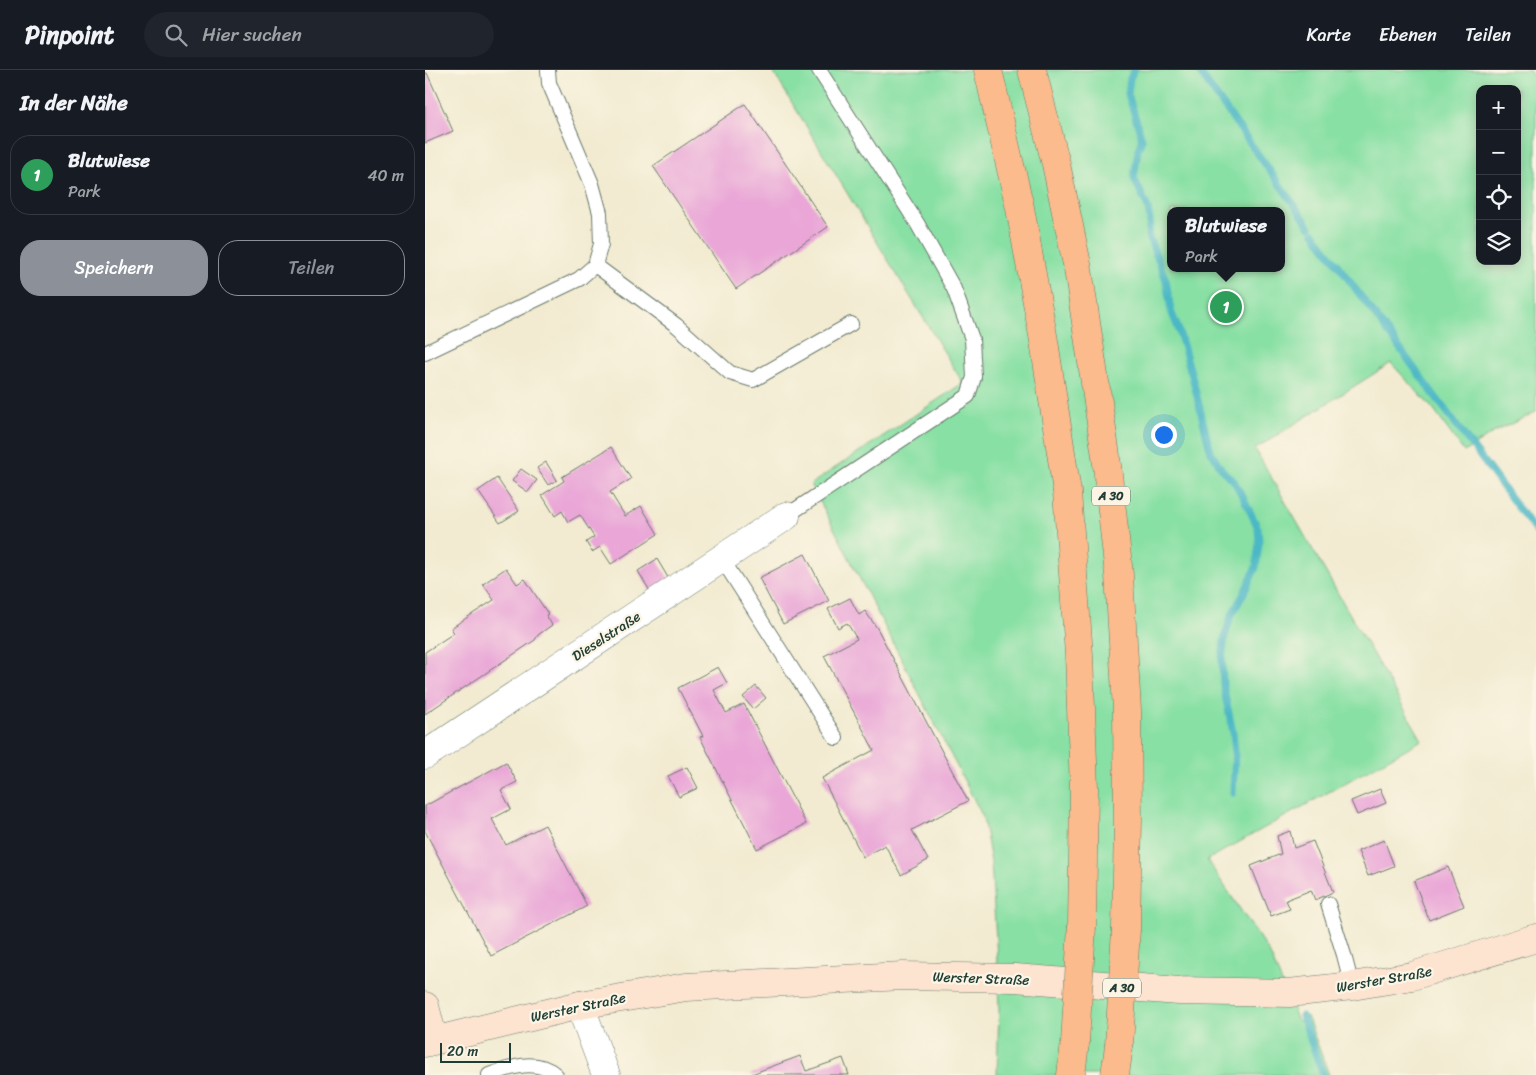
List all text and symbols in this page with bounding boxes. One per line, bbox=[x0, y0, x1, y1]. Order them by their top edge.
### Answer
search box bbox=[144, 12, 494, 57]
text: Pinpoint bbox=[25, 14, 114, 56]
text: Hier suchen bbox=[202, 18, 302, 51]
text: Karte bbox=[1307, 19, 1351, 51]
text: Ebenen bbox=[1379, 19, 1437, 51]
text: Teilen bbox=[1465, 19, 1511, 51]
icon: search bbox=[162, 21, 190, 49]
text: In der Nähe bbox=[20, 84, 128, 122]
map controls bbox=[1476, 85, 1521, 265]
button: + bbox=[1476, 85, 1521, 130]
button: − bbox=[1476, 130, 1521, 175]
text: Blutwiese bbox=[68, 144, 150, 177]
text: 1 bbox=[34, 161, 40, 190]
text: 40 m bbox=[367, 161, 404, 190]
button: locate bbox=[1476, 175, 1521, 220]
text: Park bbox=[68, 177, 101, 206]
popup bbox=[1167, 207, 1285, 272]
text: Blutwiese bbox=[1185, 209, 1267, 242]
button: layers bbox=[1476, 220, 1521, 265]
button: Speichern bbox=[20, 240, 208, 296]
button: Teilen bbox=[218, 240, 405, 296]
text: Park bbox=[1185, 242, 1218, 271]
pin: 1 bbox=[1210, 288, 1242, 326]
your location bbox=[1151, 422, 1177, 448]
road number: A 30 bbox=[1092, 486, 1130, 506]
street label: Dieselstraße bbox=[567, 605, 646, 668]
street label: Werster Straße bbox=[1334, 959, 1434, 1000]
street label: Werster Straße bbox=[932, 964, 1030, 993]
road number: A 30 bbox=[1103, 978, 1141, 998]
street label: Werster Straße bbox=[528, 985, 628, 1030]
text: 20 m bbox=[447, 1039, 478, 1064]
scale bar bbox=[440, 1040, 511, 1063]

